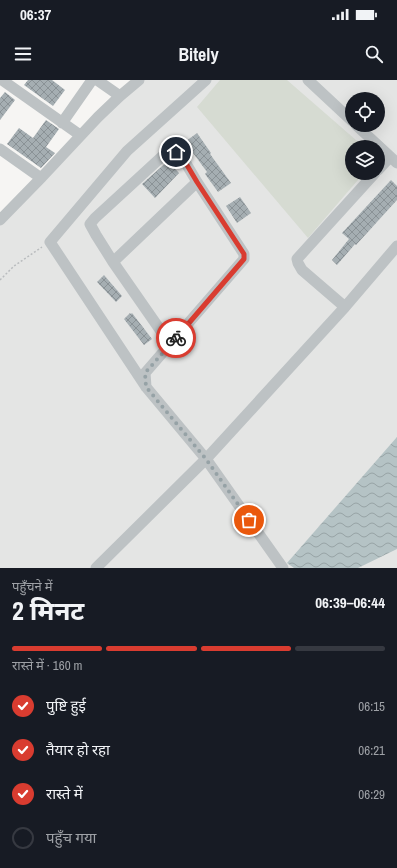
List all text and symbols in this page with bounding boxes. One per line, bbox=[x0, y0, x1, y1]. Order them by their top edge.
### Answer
text: 06:37 bbox=[20, 4, 51, 25]
text: Bitely bbox=[178, 42, 219, 67]
icon: menu bbox=[12, 43, 34, 65]
icon: search bbox=[363, 43, 385, 65]
map controls bbox=[345, 92, 385, 180]
button: locate bbox=[345, 92, 385, 132]
pin bbox=[159, 135, 193, 169]
button: layers bbox=[345, 140, 385, 180]
icon: home bbox=[165, 141, 187, 163]
courier bbox=[156, 318, 196, 358]
icon: bike bbox=[165, 327, 187, 349]
pin bbox=[232, 503, 266, 537]
icon: bag bbox=[238, 509, 260, 531]
text: पहुँचने में bbox=[12, 578, 53, 595]
text: 06:39–06:44 bbox=[315, 592, 385, 613]
text: 2 मिनट bbox=[12, 593, 84, 628]
text: रास्ते में · 160 m bbox=[12, 657, 82, 674]
icon: check bbox=[12, 695, 34, 717]
text: पुष्टि हुई bbox=[46, 695, 86, 716]
text: 06:15 bbox=[358, 698, 385, 715]
icon: check bbox=[12, 739, 34, 761]
text: तैयार हो रहा bbox=[46, 739, 110, 760]
text: 06:21 bbox=[358, 742, 385, 759]
icon: check bbox=[12, 783, 34, 805]
text: रास्ते में bbox=[46, 783, 83, 804]
text: 06:29 bbox=[358, 786, 385, 803]
text: पहुँच गया bbox=[46, 827, 96, 848]

